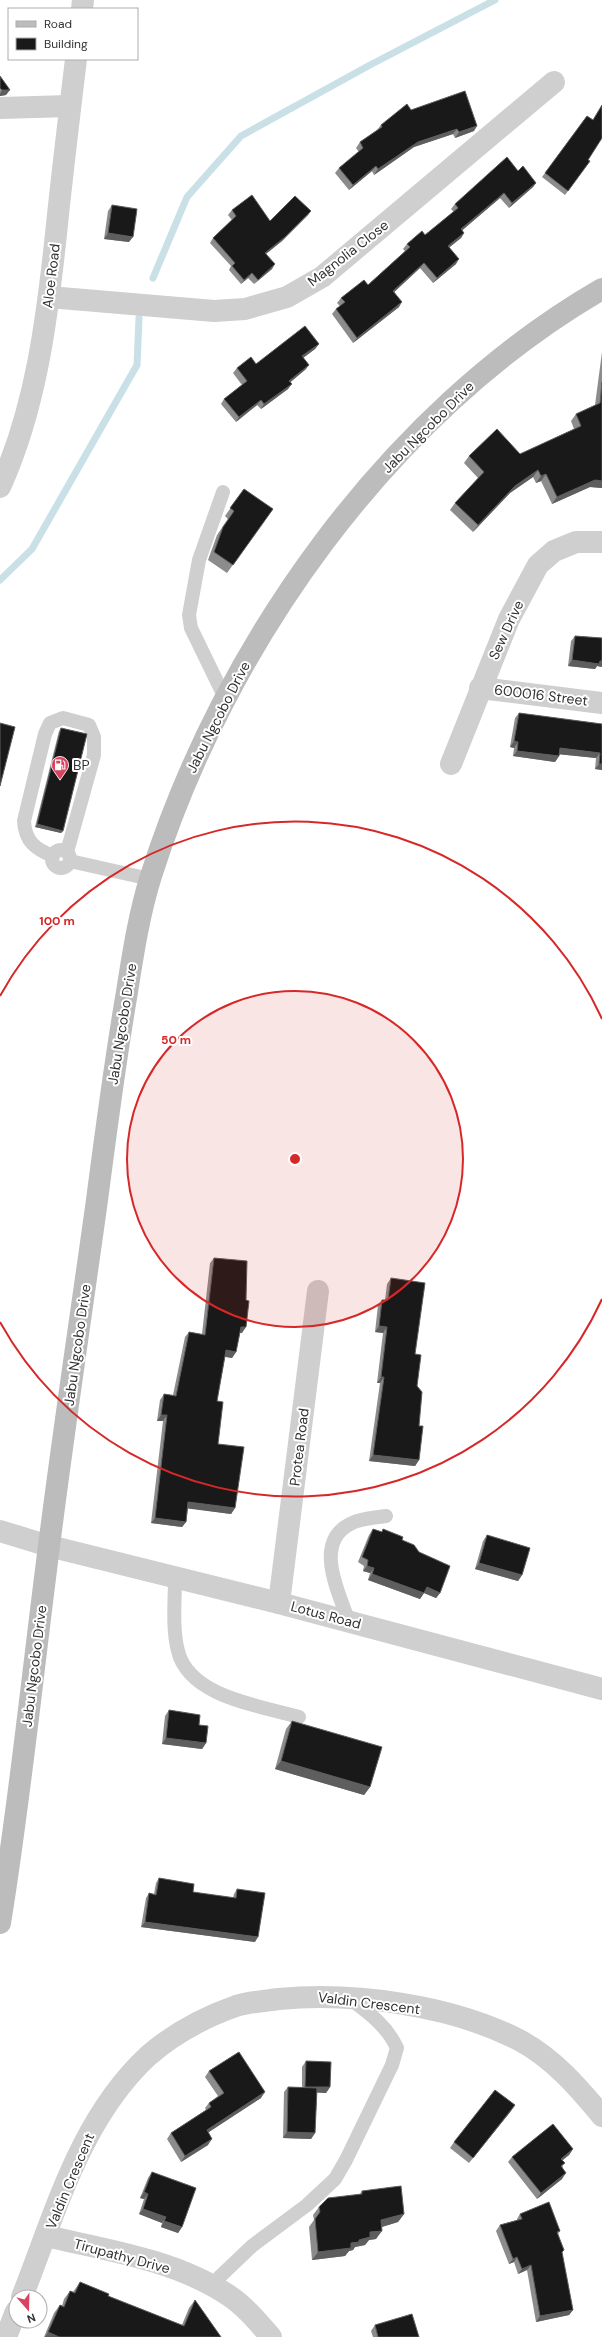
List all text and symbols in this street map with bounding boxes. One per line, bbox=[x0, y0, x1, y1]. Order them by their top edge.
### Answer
legend bbox=[8, 8, 138, 60]
text: Road bbox=[44, 16, 72, 32]
text: Building bbox=[44, 36, 88, 52]
street label: Magnolia Close bbox=[304, 216, 392, 290]
street label: Aloe Road bbox=[38, 243, 64, 309]
street label: Jabu Ngcobo Drive bbox=[378, 377, 478, 477]
street label: Sew Drive bbox=[484, 597, 528, 663]
street label: Jabu Ngcobo Drive bbox=[182, 658, 254, 776]
street label: 600016 Street bbox=[493, 680, 589, 710]
fuel station icon: BP bbox=[50, 755, 70, 780]
place label: BP bbox=[73, 756, 90, 774]
text: 100 m bbox=[39, 913, 75, 929]
street label: Jabu Ngcobo Drive bbox=[104, 962, 140, 1086]
text: 50 m bbox=[161, 1032, 191, 1048]
centre of rings bbox=[288, 1152, 302, 1166]
street label: Jabu Ngcobo Drive bbox=[60, 1283, 94, 1407]
street label: Protea Road bbox=[285, 1407, 313, 1487]
street label: Lotus Road bbox=[289, 1597, 363, 1633]
street label: Jabu Ngcobo Drive bbox=[18, 1604, 50, 1728]
street label: Valdin Crescent bbox=[317, 1988, 421, 2018]
street label: Valdin Crescent bbox=[42, 2130, 98, 2232]
street label: Tirupathy Drive bbox=[72, 2235, 172, 2277]
north arrow bbox=[8, 2289, 48, 2329]
text: N bbox=[25, 2310, 38, 2326]

